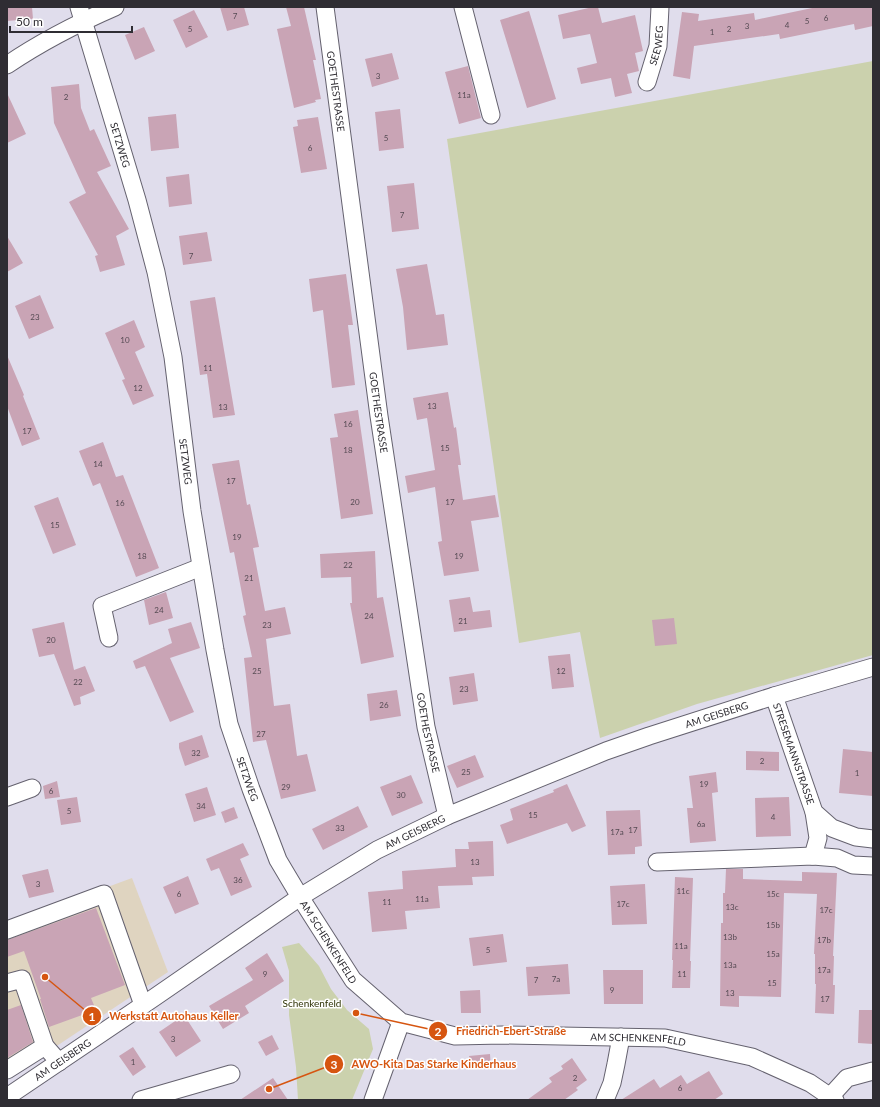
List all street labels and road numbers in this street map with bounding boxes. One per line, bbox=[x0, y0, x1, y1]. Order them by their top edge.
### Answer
street label: SEEWEG bbox=[646, 25, 665, 67]
street label: GOETHESTRASSE bbox=[325, 50, 347, 133]
street label: SETZWEG bbox=[108, 121, 133, 169]
street label: GOETHESTRASSE bbox=[367, 371, 391, 454]
street label: SETZWEG bbox=[177, 438, 195, 485]
street label: GOETHESTRASSE bbox=[415, 692, 443, 774]
street label: AM GEISBERG bbox=[683, 699, 750, 730]
street label: STRESEMANNSTRASSE bbox=[771, 701, 817, 806]
street label: SETZWEG bbox=[234, 755, 261, 803]
street label: AM GEISBERG bbox=[383, 812, 447, 851]
street label: AM SCHENKENFELD bbox=[298, 898, 360, 986]
street label: AM SCHENKENFELD bbox=[590, 1031, 687, 1048]
street label: AM GEISBERG bbox=[32, 1036, 93, 1083]

